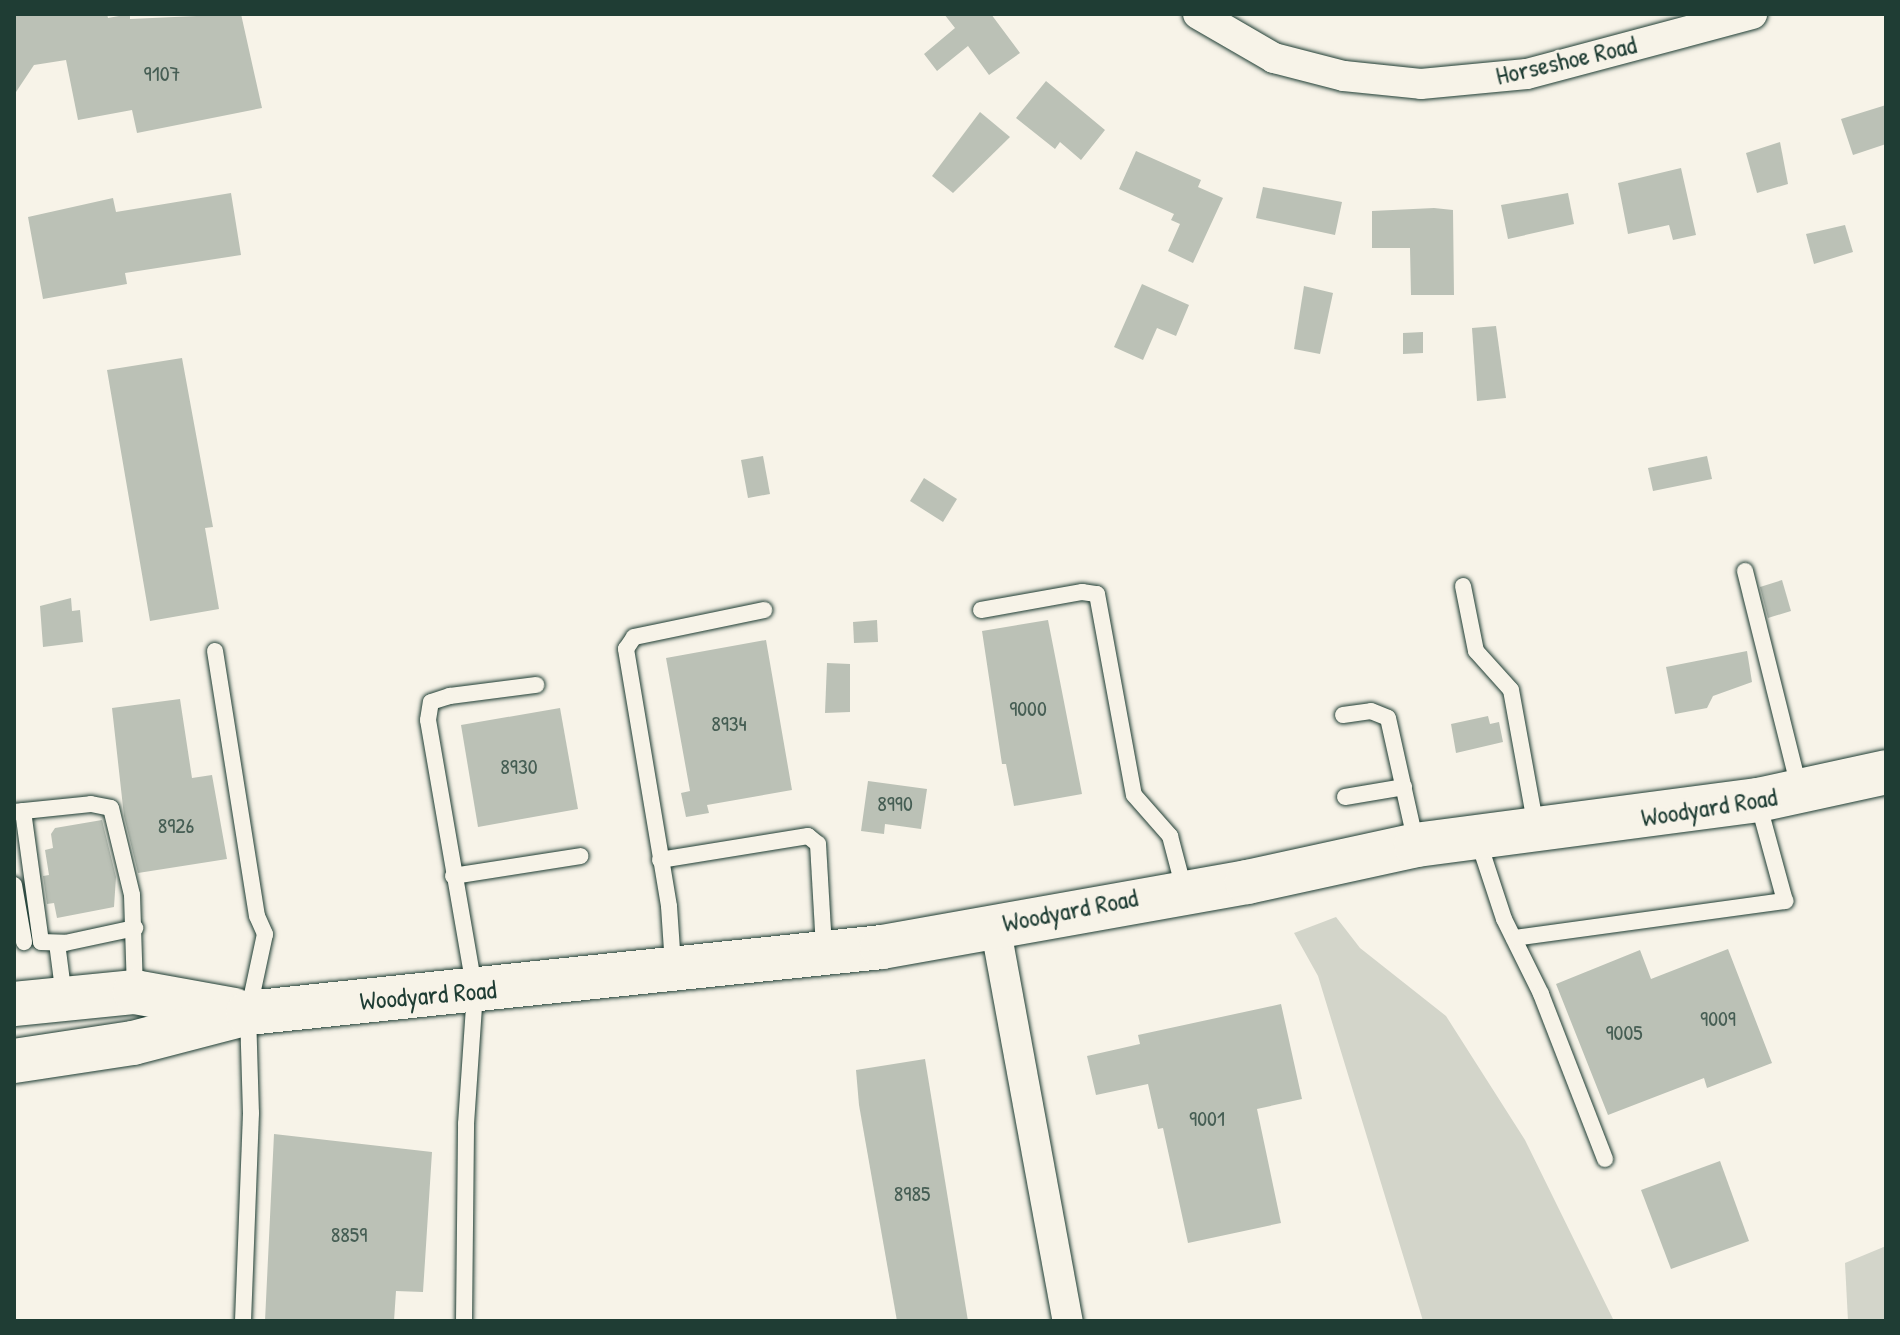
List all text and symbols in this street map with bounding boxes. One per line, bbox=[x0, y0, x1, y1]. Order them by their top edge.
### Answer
street label: Horseshoe Road bbox=[1493, 29, 1639, 91]
house number: 9107 bbox=[144, 61, 180, 87]
house number: 9000 bbox=[1009, 696, 1047, 722]
house number: 8934 bbox=[711, 711, 747, 737]
house number: 8930 bbox=[500, 754, 538, 780]
street label: Woodyard Road bbox=[1639, 781, 1779, 833]
house number: 8990 bbox=[877, 791, 913, 817]
house number: 8926 bbox=[158, 813, 194, 839]
street label: Woodyard Road bbox=[1000, 882, 1140, 938]
street label: Woodyard Road bbox=[358, 973, 498, 1017]
house number: 9009 bbox=[1700, 1006, 1736, 1032]
house number: 9005 bbox=[1605, 1020, 1643, 1046]
house number: 9001 bbox=[1189, 1106, 1225, 1132]
house number: 8985 bbox=[894, 1181, 930, 1207]
house number: 8859 bbox=[331, 1222, 367, 1248]

